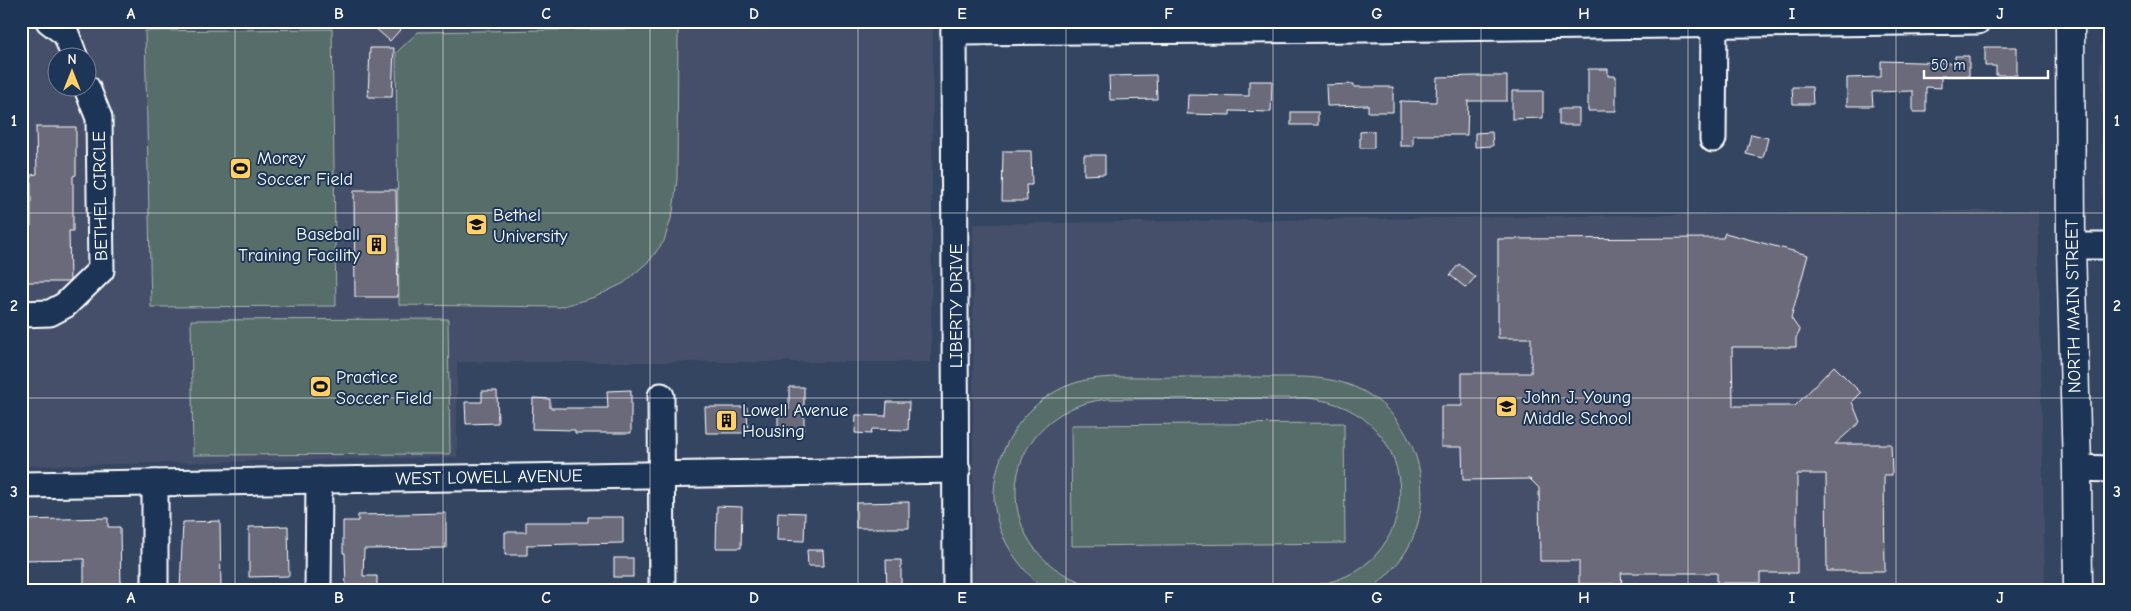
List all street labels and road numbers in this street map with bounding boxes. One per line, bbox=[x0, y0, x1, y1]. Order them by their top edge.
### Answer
street label: BETHEL CIRCLE bbox=[89, 131, 112, 261]
street label: NORTH MAIN STREET bbox=[2061, 218, 2086, 393]
street label: LIBERTY DRIVE bbox=[946, 244, 967, 368]
street label: WEST LOWELL AVENUE bbox=[395, 465, 583, 490]

